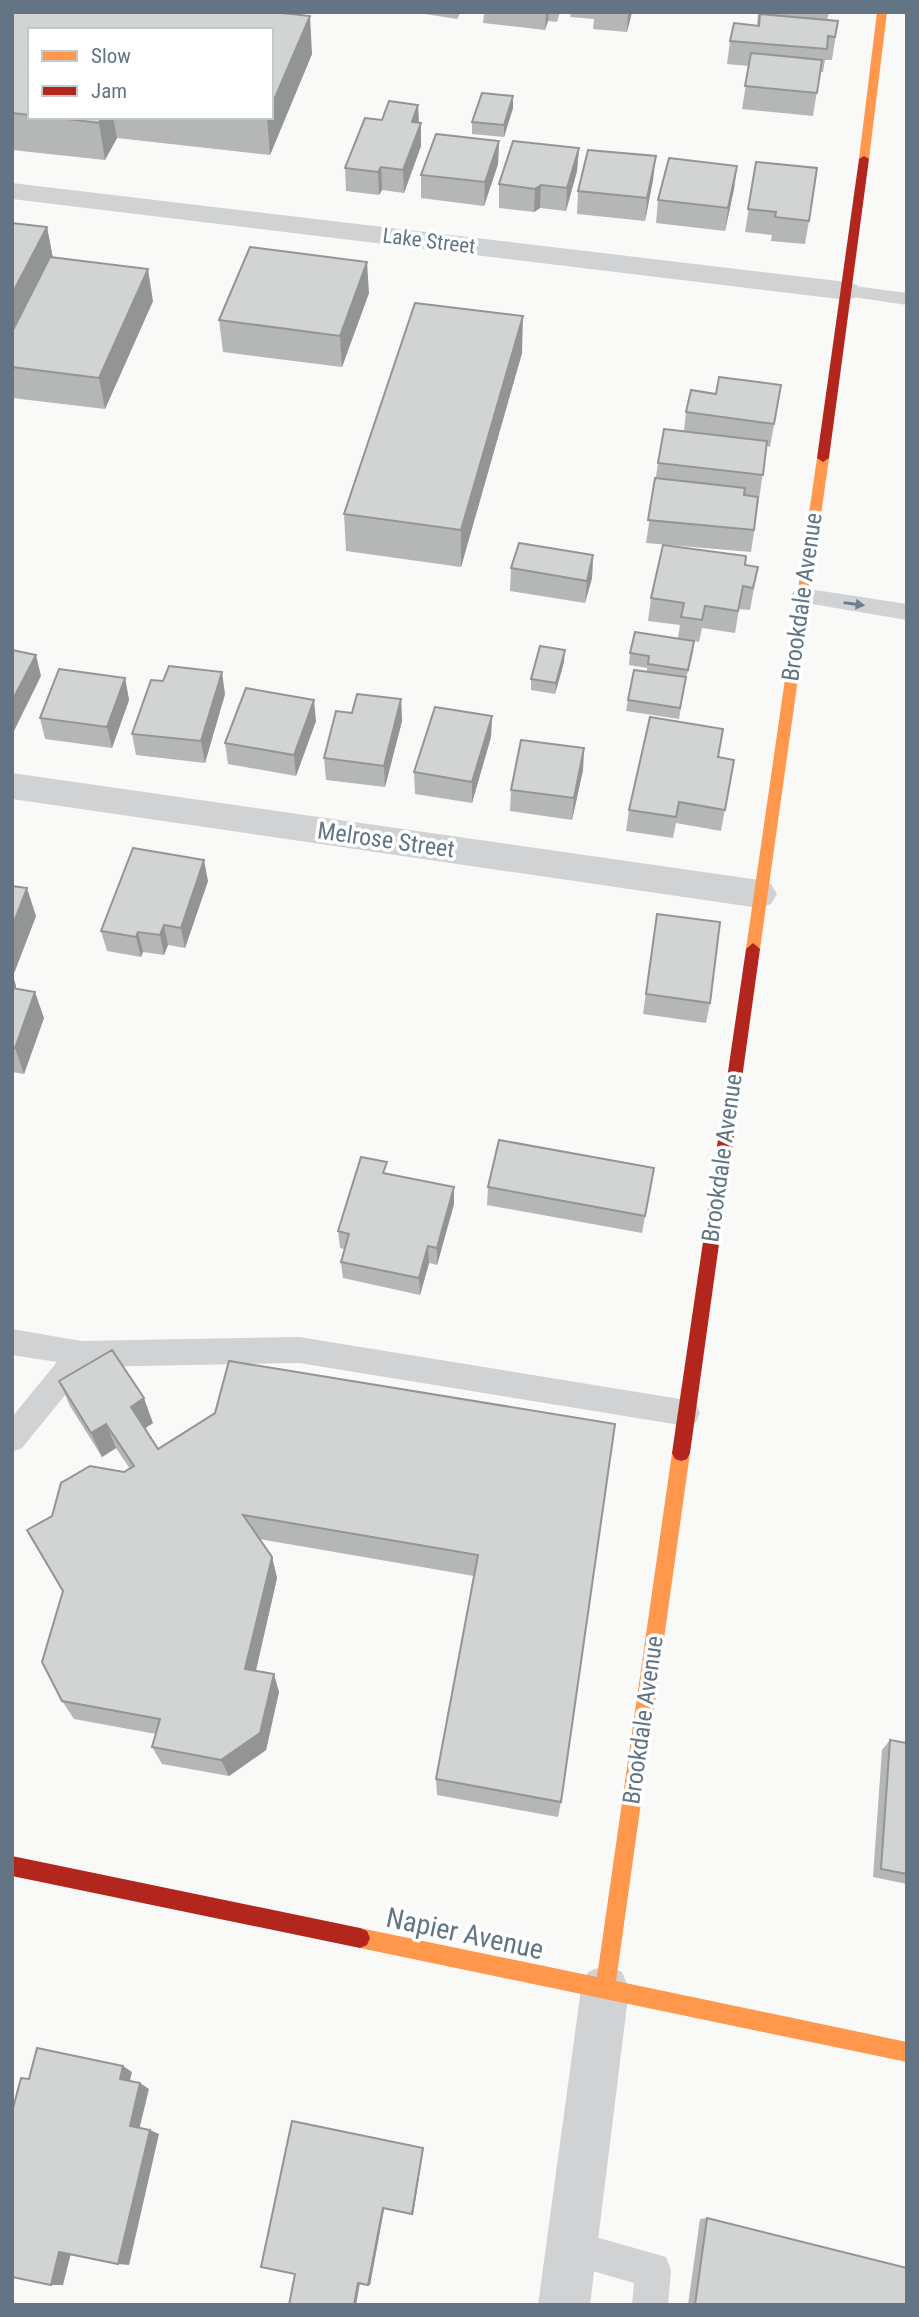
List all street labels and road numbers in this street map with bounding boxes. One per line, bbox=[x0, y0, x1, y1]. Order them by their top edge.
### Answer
street label: Lake Street bbox=[381, 223, 477, 259]
street label: Brookdale Avenue bbox=[776, 511, 828, 683]
street label: Melrose Street bbox=[316, 817, 456, 863]
street label: Brookdale Avenue bbox=[696, 1072, 748, 1244]
street label: Brookdale Avenue bbox=[617, 1634, 669, 1806]
street label: Napier Avenue bbox=[383, 1901, 546, 1966]

